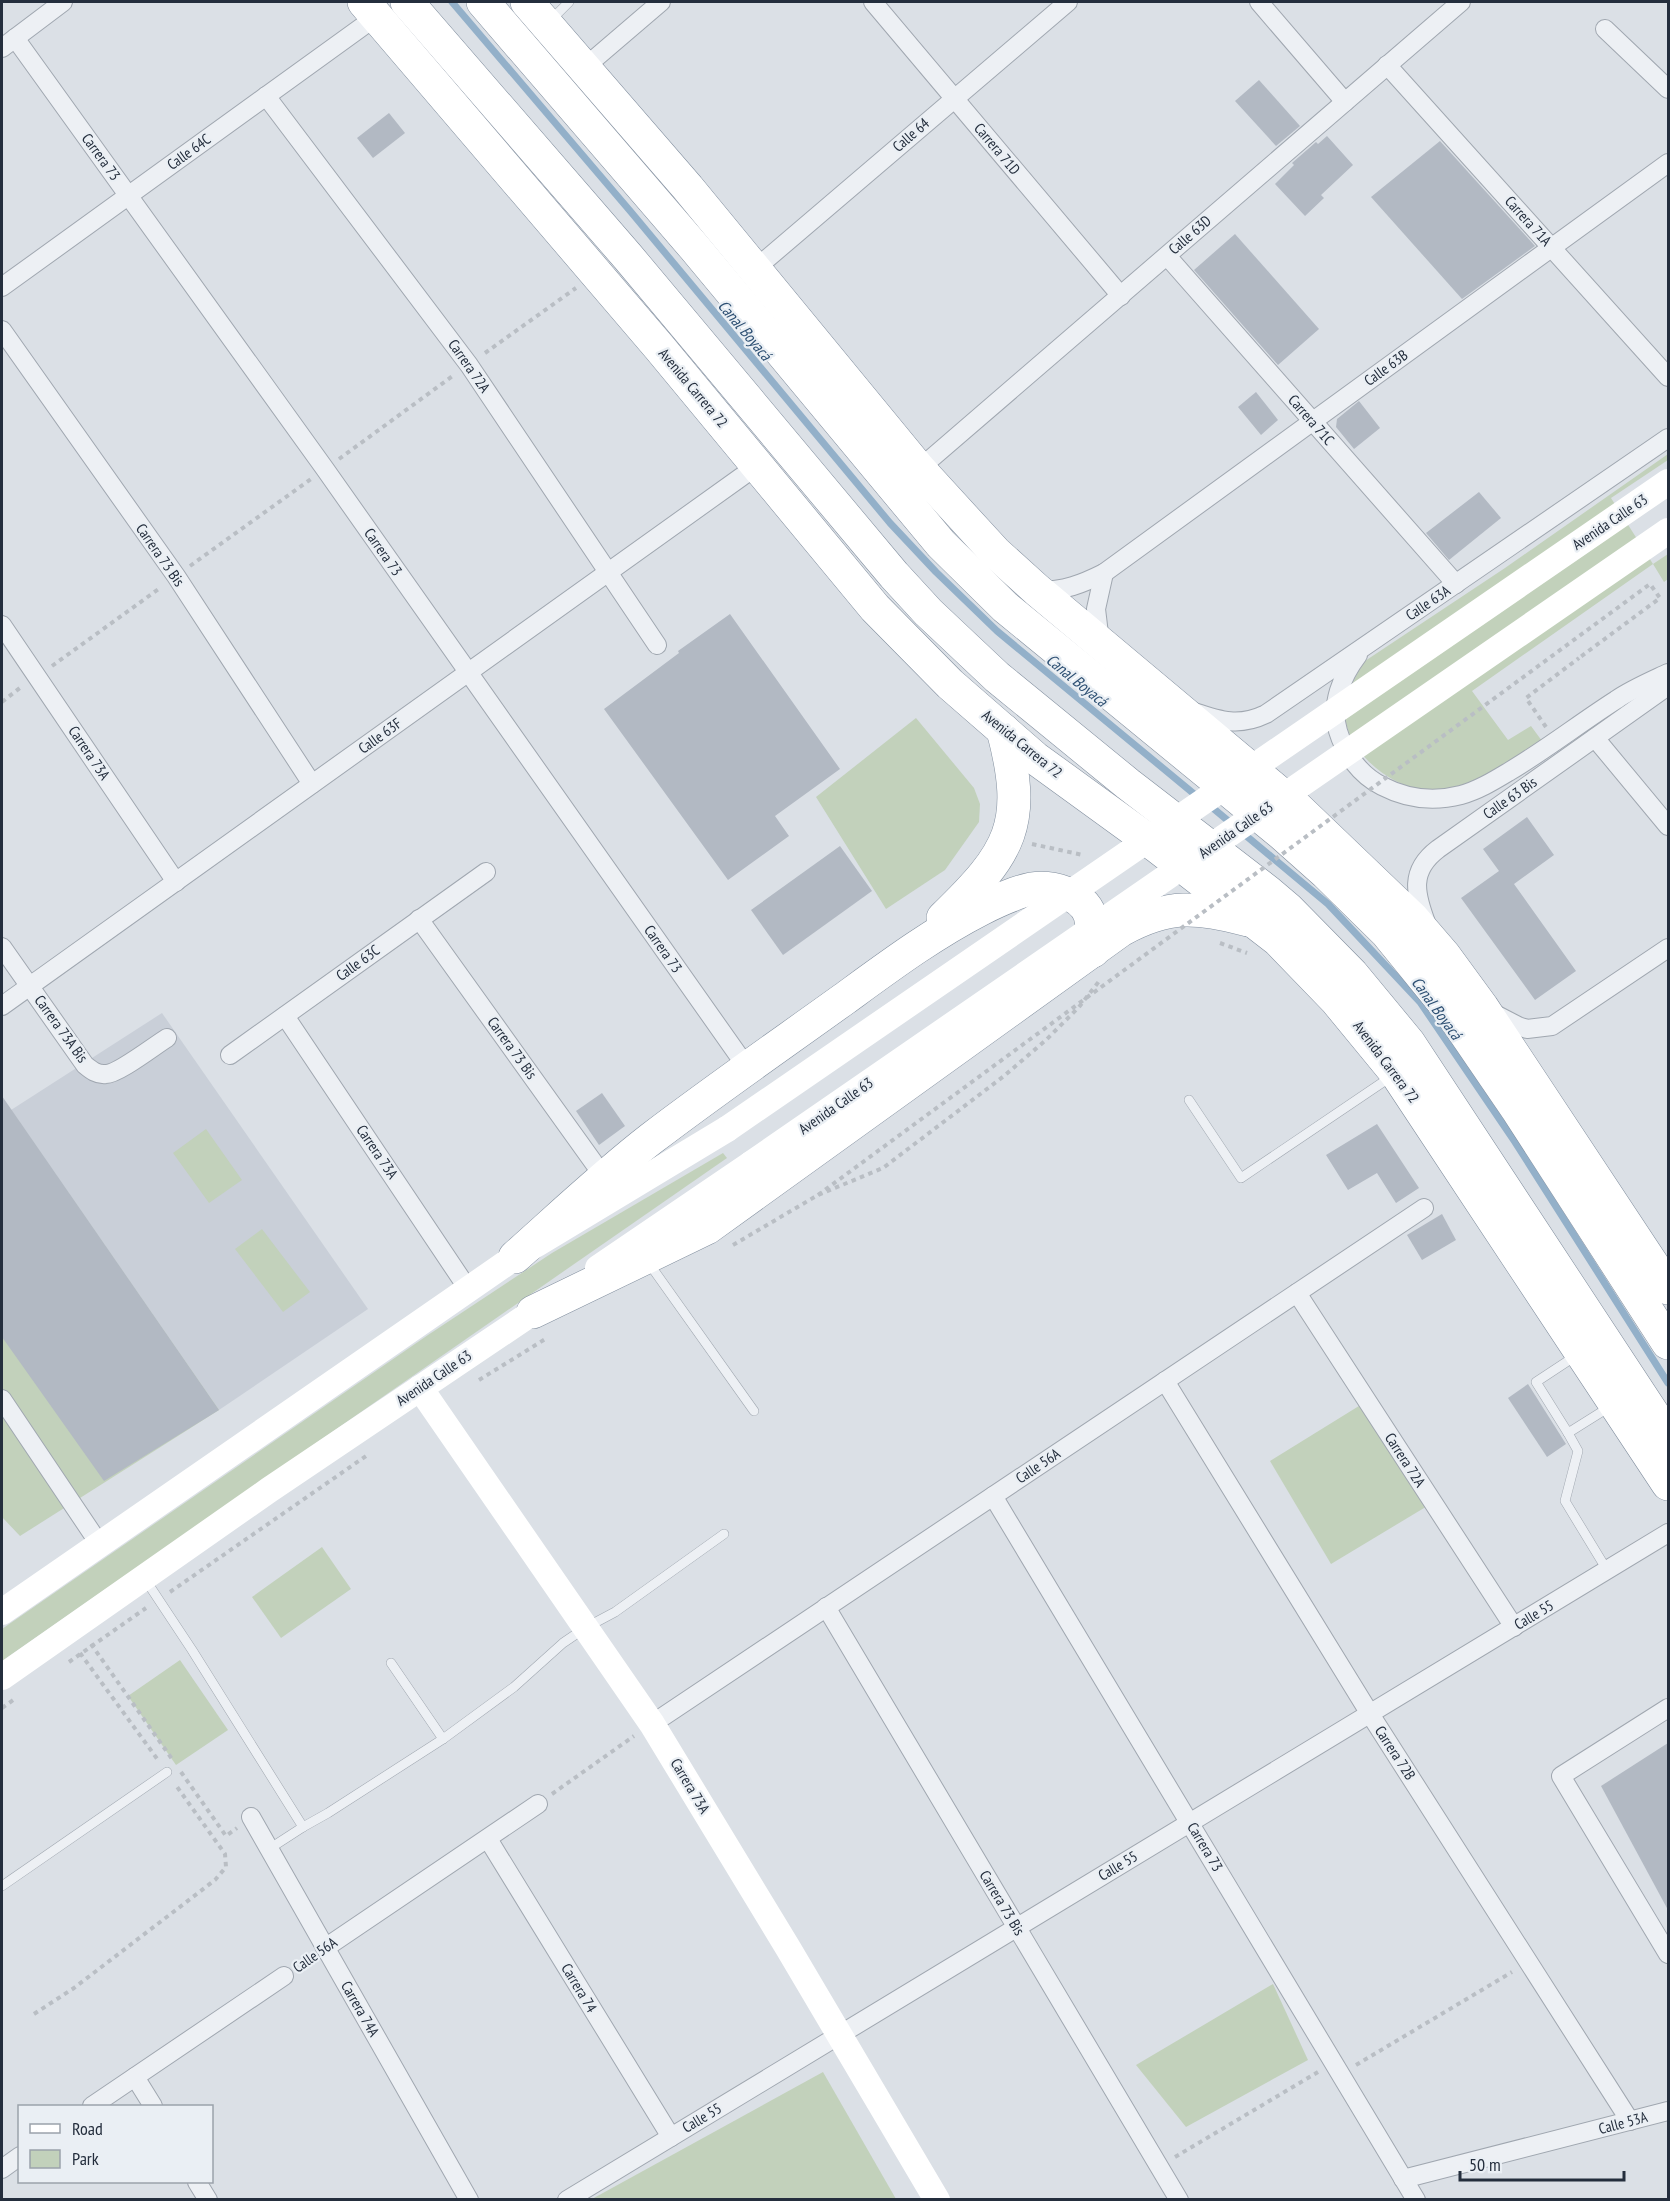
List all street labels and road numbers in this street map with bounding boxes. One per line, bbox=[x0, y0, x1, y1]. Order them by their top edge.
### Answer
street label: Calle 64 bbox=[888, 113, 933, 156]
street label: Carrera 71D bbox=[970, 119, 1025, 179]
street label: Carrera 73 bbox=[78, 129, 125, 184]
street label: Calle 64C bbox=[163, 129, 214, 174]
street label: Carrera 71A bbox=[1501, 192, 1556, 250]
street label: Calle 63D bbox=[1164, 211, 1215, 258]
street label: Carrera 72A bbox=[444, 335, 495, 397]
street label: Avenida Carrera 72 bbox=[655, 344, 732, 431]
street label: Calle 63B bbox=[1360, 345, 1411, 390]
street label: Carrera 71C bbox=[1284, 391, 1339, 449]
street label: Avenida Calle 63 bbox=[1568, 489, 1651, 554]
street label: Carrera 73 Bis bbox=[132, 520, 189, 590]
street label: Carrera 73 bbox=[360, 524, 407, 579]
street label: Calle 63A bbox=[1402, 580, 1454, 624]
street label: Avenida Carrera 72 bbox=[978, 705, 1066, 782]
street label: Calle 63F bbox=[354, 714, 405, 758]
street label: Carrera 73A bbox=[64, 722, 115, 784]
street label: Calle 63 Bis bbox=[1479, 772, 1540, 823]
street label: Avenida Calle 63 bbox=[1195, 797, 1277, 862]
street label: Carrera 73 bbox=[640, 921, 687, 976]
street label: Calle 63C bbox=[332, 940, 383, 985]
street label: Carrera 73A Bis bbox=[30, 991, 92, 1066]
street label: Carrera 73 Bis bbox=[483, 1013, 541, 1083]
street label: Avenida Carrera 72 bbox=[1349, 1017, 1423, 1107]
street label: Avenida Calle 63 bbox=[795, 1073, 877, 1138]
street label: Carrera 73A bbox=[352, 1121, 403, 1183]
street label: Avenida Calle 63 bbox=[392, 1345, 475, 1410]
street label: Carrera 72A bbox=[1381, 1429, 1430, 1491]
street label: Calle 56A bbox=[1012, 1443, 1064, 1487]
street label: Calle 55 bbox=[1511, 1595, 1557, 1634]
street label: Carrera 72B bbox=[1371, 1722, 1420, 1783]
street label: Carrera 73A bbox=[667, 1755, 715, 1818]
street label: Carrera 73 bbox=[1183, 1819, 1227, 1875]
street label: Calle 55 bbox=[1095, 1846, 1141, 1885]
street label: Carrera 73 Bis bbox=[976, 1867, 1029, 1939]
street label: Calle 56A bbox=[289, 1932, 341, 1977]
street label: Carrera 74 bbox=[557, 1960, 602, 2016]
street label: Carrera 74A bbox=[337, 1978, 384, 2041]
street label: Calle 55 bbox=[679, 2098, 725, 2137]
street label: Calle 53A bbox=[1596, 2107, 1650, 2138]

